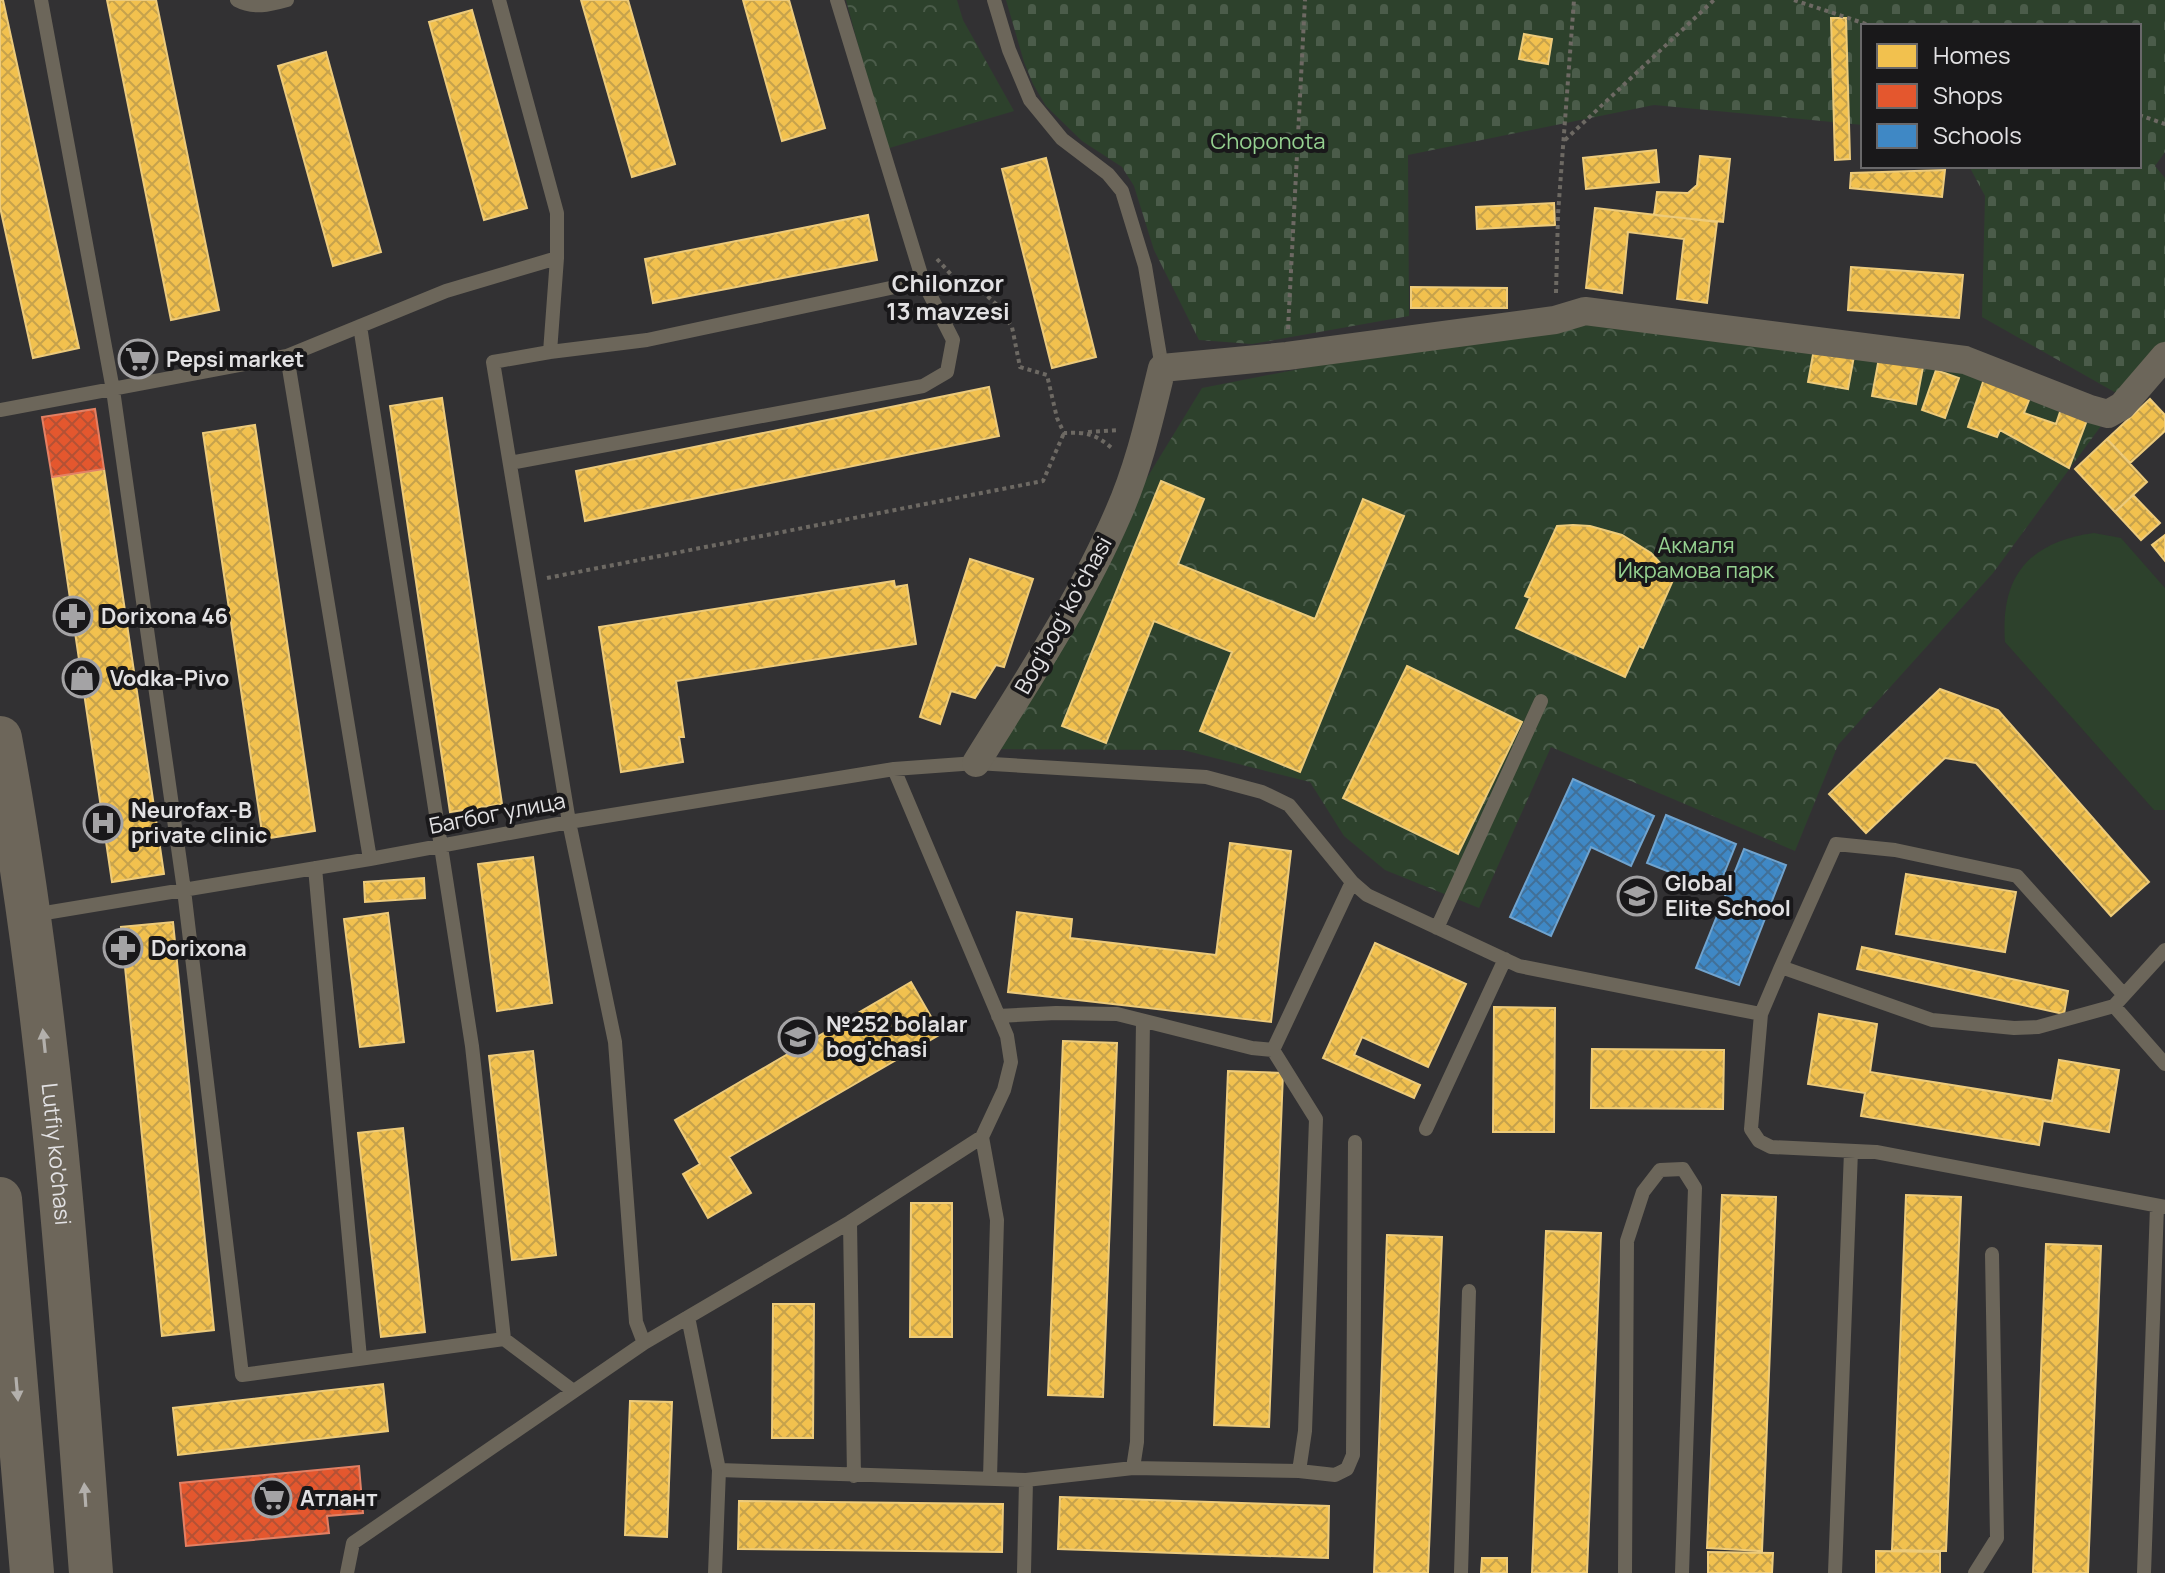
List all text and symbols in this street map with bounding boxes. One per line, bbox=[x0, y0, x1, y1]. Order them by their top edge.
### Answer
legend bbox=[1861, 24, 2141, 168]
text: Homes bbox=[1933, 38, 2011, 71]
text: Shops bbox=[1933, 78, 2003, 111]
text: Schools bbox=[1933, 118, 2022, 151]
park label: Choponota bbox=[1211, 126, 1325, 156]
district label: Chilonzor 13 mavzesi bbox=[886, 266, 1010, 327]
supermarket icon: Pepsi market bbox=[117, 338, 159, 380]
place label: Pepsi market bbox=[166, 344, 304, 374]
park label: Акмаля Икрамова парк bbox=[1618, 530, 1775, 585]
street label: Bogʻbogʻ koʻchasi bbox=[1007, 531, 1119, 699]
pharmacy icon: Dorixona 46 bbox=[52, 595, 94, 637]
place label: Dorixona 46 bbox=[101, 601, 228, 631]
shop icon: Vodka-Pivo bbox=[61, 657, 103, 699]
place label: Vodka-Pivo bbox=[110, 663, 229, 693]
street label: Багбог улица bbox=[426, 785, 568, 841]
place label: Neurofax-B private clinic bbox=[131, 795, 268, 850]
hospital icon: Neurofax-B private clinic bbox=[82, 802, 124, 844]
place label: Global Elite School bbox=[1665, 868, 1791, 923]
school or university icon: Global Elite School bbox=[1616, 875, 1658, 917]
pharmacy icon: Dorixona bbox=[102, 927, 144, 969]
place label: Dorixona bbox=[151, 933, 247, 963]
place label: №252 bolalar bog'chasi bbox=[826, 1009, 968, 1064]
school or university icon: №252 bolalar bog'chasi bbox=[777, 1016, 819, 1058]
one-way arrow bbox=[37, 1028, 50, 1053]
street label: Lutfiy ko'chasi bbox=[34, 1081, 78, 1226]
one-way arrow bbox=[11, 1377, 24, 1402]
supermarket icon: Атлант bbox=[251, 1477, 293, 1519]
one-way arrow bbox=[78, 1482, 91, 1507]
place label: Атлант bbox=[300, 1483, 378, 1513]

